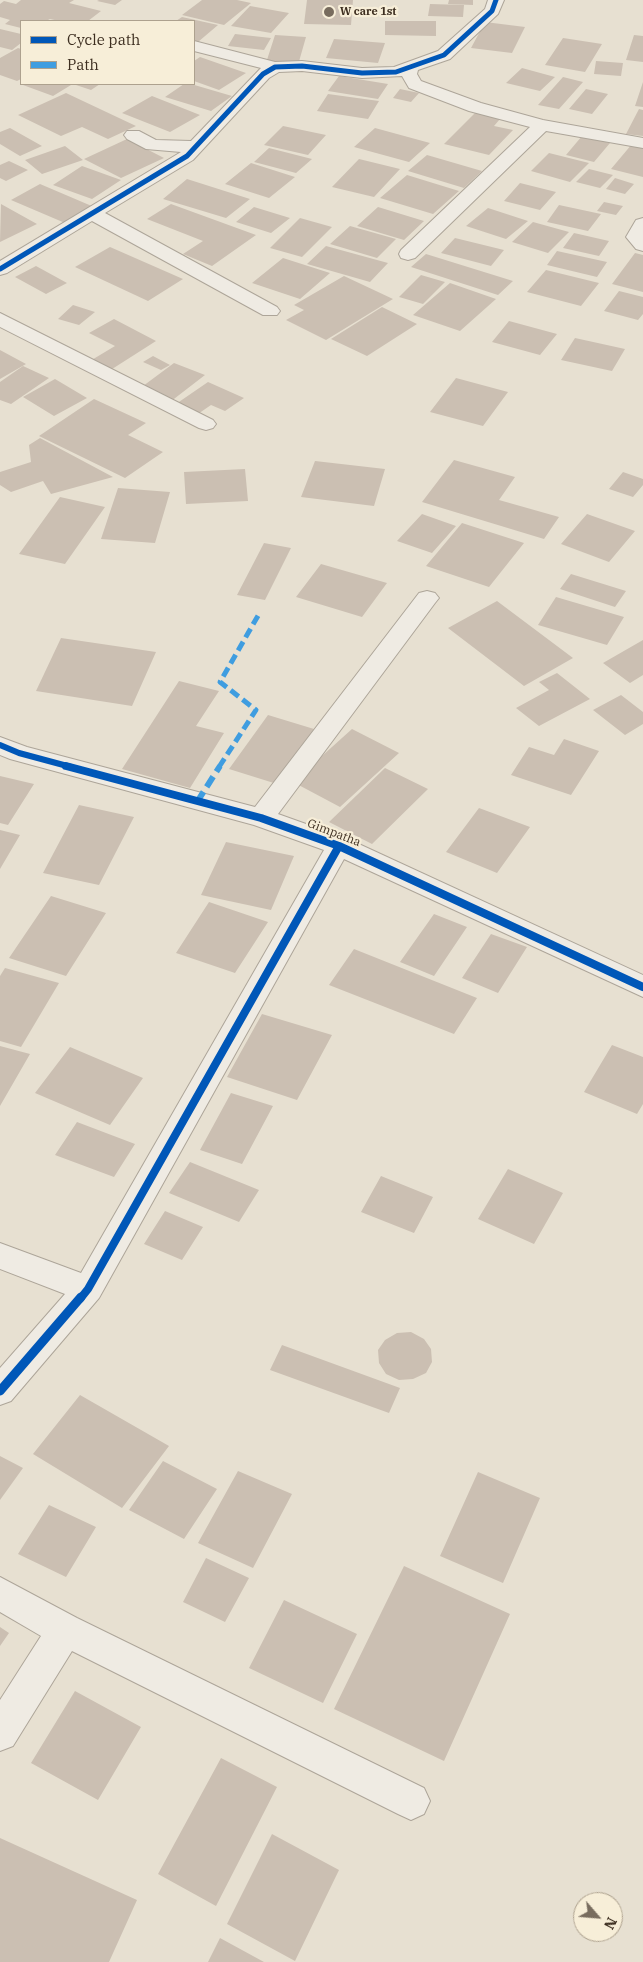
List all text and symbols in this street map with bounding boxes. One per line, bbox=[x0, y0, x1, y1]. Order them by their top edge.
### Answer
marker: W care 1st bbox=[322, 5, 336, 19]
place label: W care 1st bbox=[340, 5, 396, 19]
legend bbox=[20, 20, 195, 85]
text: Cycle path bbox=[67, 30, 140, 49]
text: Path bbox=[67, 55, 99, 74]
street label: Gimpatha bbox=[305, 816, 363, 850]
north arrow bbox=[573, 1892, 623, 1942]
text: N bbox=[600, 1914, 621, 1932]

